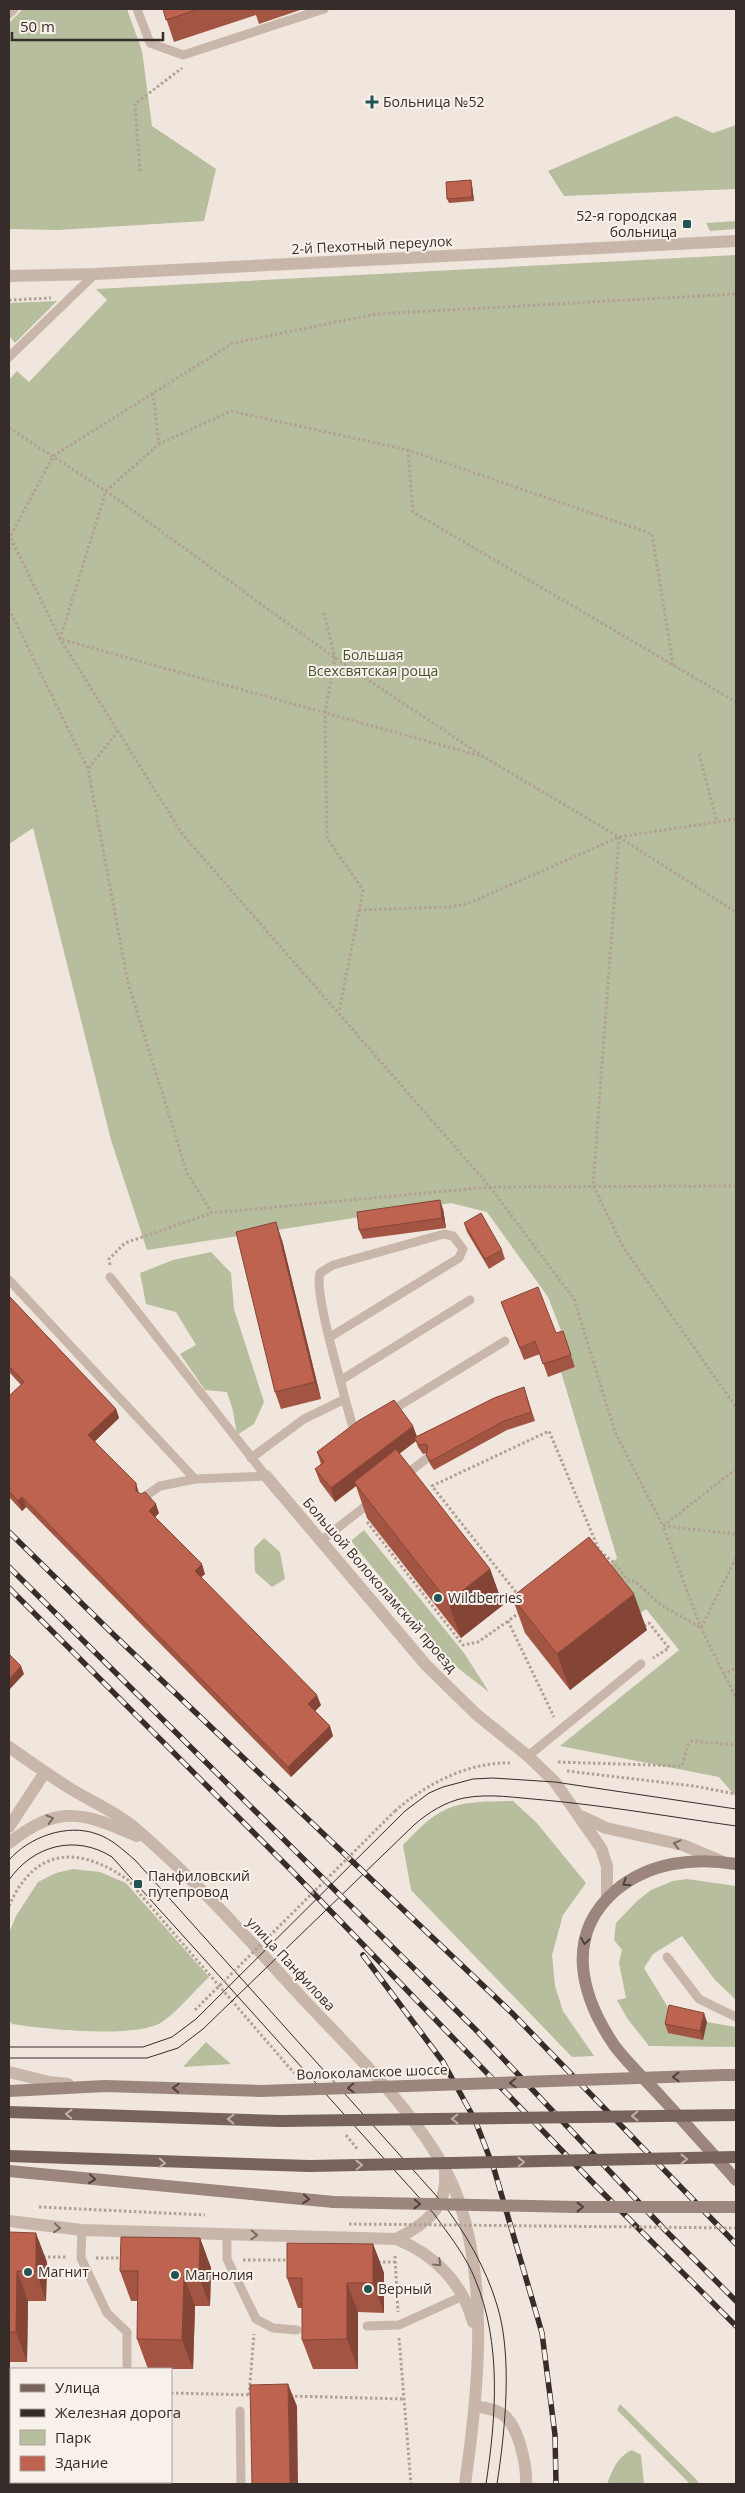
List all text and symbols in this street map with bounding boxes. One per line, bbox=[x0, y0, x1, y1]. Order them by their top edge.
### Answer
scale bar bbox=[12, 10, 164, 42]
text: 50 m bbox=[20, 16, 55, 36]
place label: Больница №52 bbox=[383, 92, 484, 111]
marker: Больница №52 bbox=[365, 95, 379, 109]
place label: 52-я городская больница bbox=[576, 206, 677, 241]
marker: 52-я городская больница bbox=[681, 218, 693, 230]
street label: 2-й Пехотный переулок bbox=[291, 231, 454, 258]
park label: Большая Всехсвятская роща bbox=[308, 645, 438, 680]
street label: Большой Волоколамский проезд bbox=[299, 1493, 462, 1676]
place label: Wildberries bbox=[448, 1588, 523, 1607]
marker: Wildberries bbox=[432, 1592, 444, 1604]
one-way arrow bbox=[46, 1815, 54, 1825]
one-way arrow bbox=[674, 1840, 682, 1850]
place label: Панфиловский путепровод bbox=[148, 1866, 250, 1901]
one-way arrow bbox=[622, 1877, 632, 1886]
marker: Панфиловский путепровод bbox=[132, 1878, 144, 1890]
street label: улица Панфилова bbox=[243, 1913, 340, 2015]
one-way arrow bbox=[580, 1937, 590, 1946]
street label: Волоколамское шоссе bbox=[296, 2059, 448, 2084]
one-way arrow bbox=[671, 2072, 679, 2082]
one-way arrow bbox=[509, 2077, 517, 2088]
one-way arrow bbox=[172, 2083, 180, 2094]
one-way arrow bbox=[346, 2083, 354, 2093]
one-way arrow bbox=[65, 2108, 73, 2119]
one-way arrow bbox=[631, 2111, 638, 2121]
one-way arrow bbox=[227, 2114, 235, 2125]
one-way arrow bbox=[451, 2114, 458, 2124]
one-way arrow bbox=[680, 2153, 688, 2164]
one-way arrow bbox=[159, 2157, 167, 2168]
one-way arrow bbox=[518, 2157, 525, 2167]
one-way arrow bbox=[355, 2160, 363, 2171]
one-way arrow bbox=[88, 2173, 96, 2184]
one-way arrow bbox=[302, 2193, 310, 2204]
one-way arrow bbox=[414, 2198, 422, 2209]
one-way arrow bbox=[576, 2202, 584, 2212]
one-way arrow bbox=[53, 2222, 61, 2233]
one-way arrow bbox=[251, 2230, 259, 2240]
one-way arrow bbox=[432, 2257, 441, 2266]
place label: Магнит bbox=[38, 2262, 89, 2281]
place label: Магнолия bbox=[185, 2265, 253, 2284]
marker: Магнит bbox=[22, 2266, 34, 2278]
marker: Магнолия bbox=[169, 2269, 181, 2281]
place label: Верный bbox=[378, 2279, 432, 2298]
marker: Верный bbox=[362, 2283, 374, 2295]
legend bbox=[10, 2368, 172, 2483]
text: Улица bbox=[55, 2377, 100, 2397]
text: Железная дорога bbox=[55, 2402, 181, 2422]
text: Парк bbox=[55, 2427, 91, 2447]
text: Здание bbox=[55, 2452, 108, 2472]

